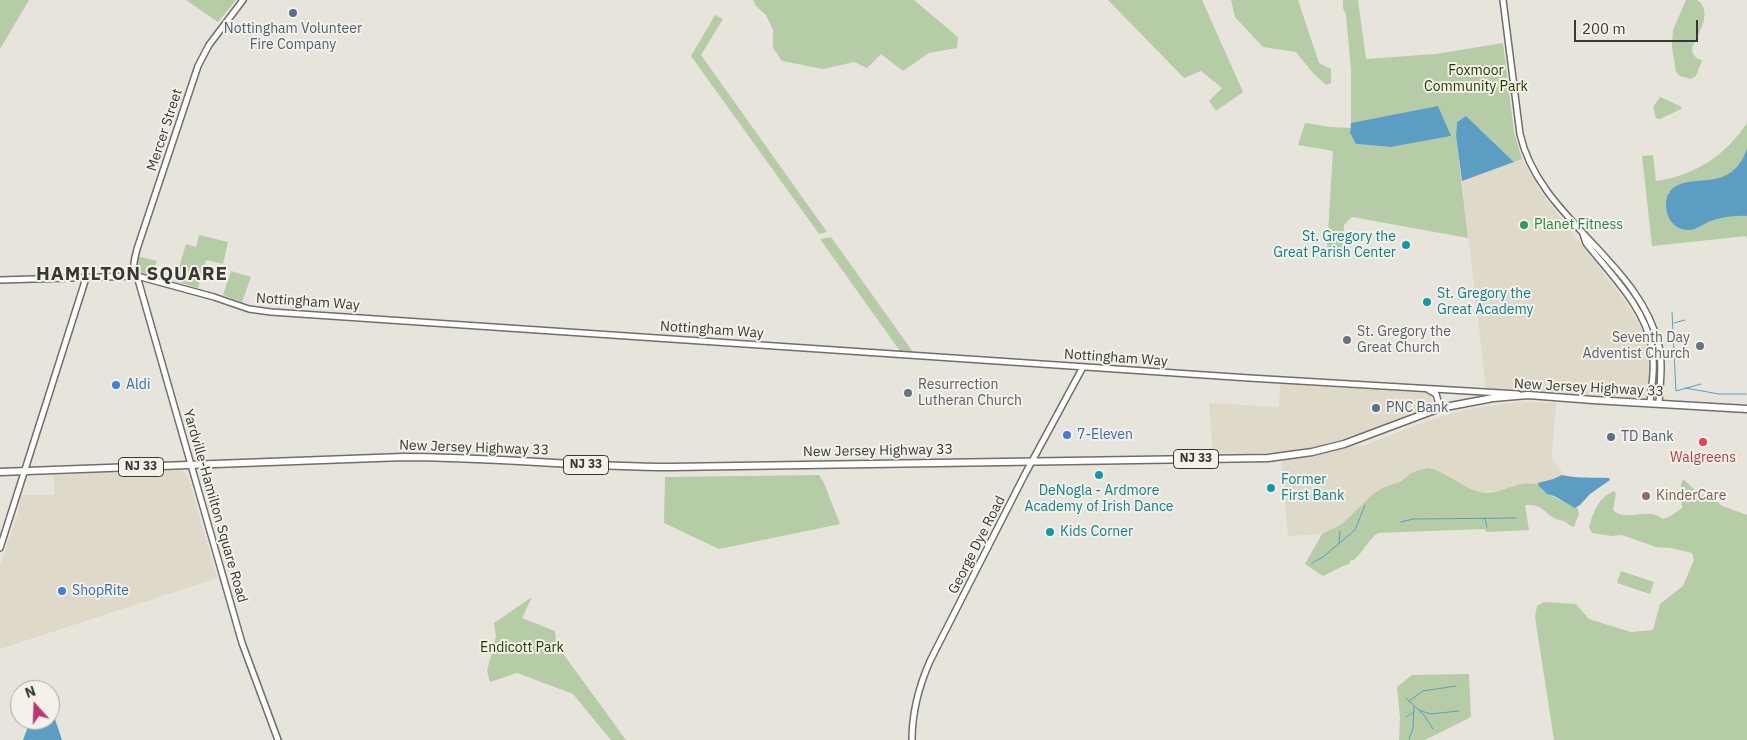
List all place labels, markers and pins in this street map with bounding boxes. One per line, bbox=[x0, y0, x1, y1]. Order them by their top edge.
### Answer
marker: Nottingham Volunteer Fire Company bbox=[287, 7, 299, 19]
place label: Nottingham Volunteer Fire Company bbox=[224, 21, 362, 54]
place label: Planet Fitness bbox=[1534, 217, 1623, 233]
marker: Planet Fitness bbox=[1518, 219, 1530, 231]
place label: St. Gregory the Great Parish Center bbox=[1273, 229, 1396, 262]
marker: St. Gregory the Great Parish Center bbox=[1400, 239, 1412, 251]
place label: St. Gregory the Great Academy bbox=[1437, 286, 1534, 318]
marker: St. Gregory the Great Academy bbox=[1421, 296, 1433, 308]
place label: St. Gregory the Great Church bbox=[1357, 324, 1451, 357]
place label: Seventh Day Adventist Church bbox=[1582, 330, 1690, 362]
marker: St. Gregory the Great Church bbox=[1341, 334, 1353, 346]
marker: Seventh Day Adventist Church bbox=[1694, 340, 1706, 352]
place label: Aldi bbox=[126, 377, 150, 393]
place label: Resurrection Lutheran Church bbox=[918, 377, 1022, 410]
marker: Aldi bbox=[110, 379, 122, 391]
marker: Resurrection Lutheran Church bbox=[902, 387, 914, 399]
place label: PNC Bank bbox=[1386, 400, 1448, 416]
marker: PNC Bank bbox=[1370, 402, 1382, 414]
place label: 7-Eleven bbox=[1077, 427, 1133, 443]
marker: 7-Eleven bbox=[1061, 429, 1073, 441]
place label: TD Bank bbox=[1621, 429, 1674, 445]
marker: TD Bank bbox=[1605, 431, 1617, 443]
marker: Walgreens bbox=[1697, 436, 1709, 448]
place label: Walgreens bbox=[1670, 450, 1736, 466]
marker: DeNogla - Ardmore Academy of Irish Dance bbox=[1093, 469, 1105, 481]
place label: Former First Bank bbox=[1281, 472, 1344, 504]
marker: Former First Bank bbox=[1265, 482, 1277, 494]
place label: DeNogla - Ardmore Academy of Irish Dance bbox=[1024, 483, 1174, 516]
place label: KinderCare bbox=[1656, 488, 1726, 504]
marker: KinderCare bbox=[1640, 490, 1652, 502]
place label: Kids Corner bbox=[1060, 524, 1133, 540]
marker: Kids Corner bbox=[1044, 526, 1056, 538]
place label: ShopRite bbox=[72, 583, 129, 599]
marker: ShopRite bbox=[56, 585, 68, 597]

